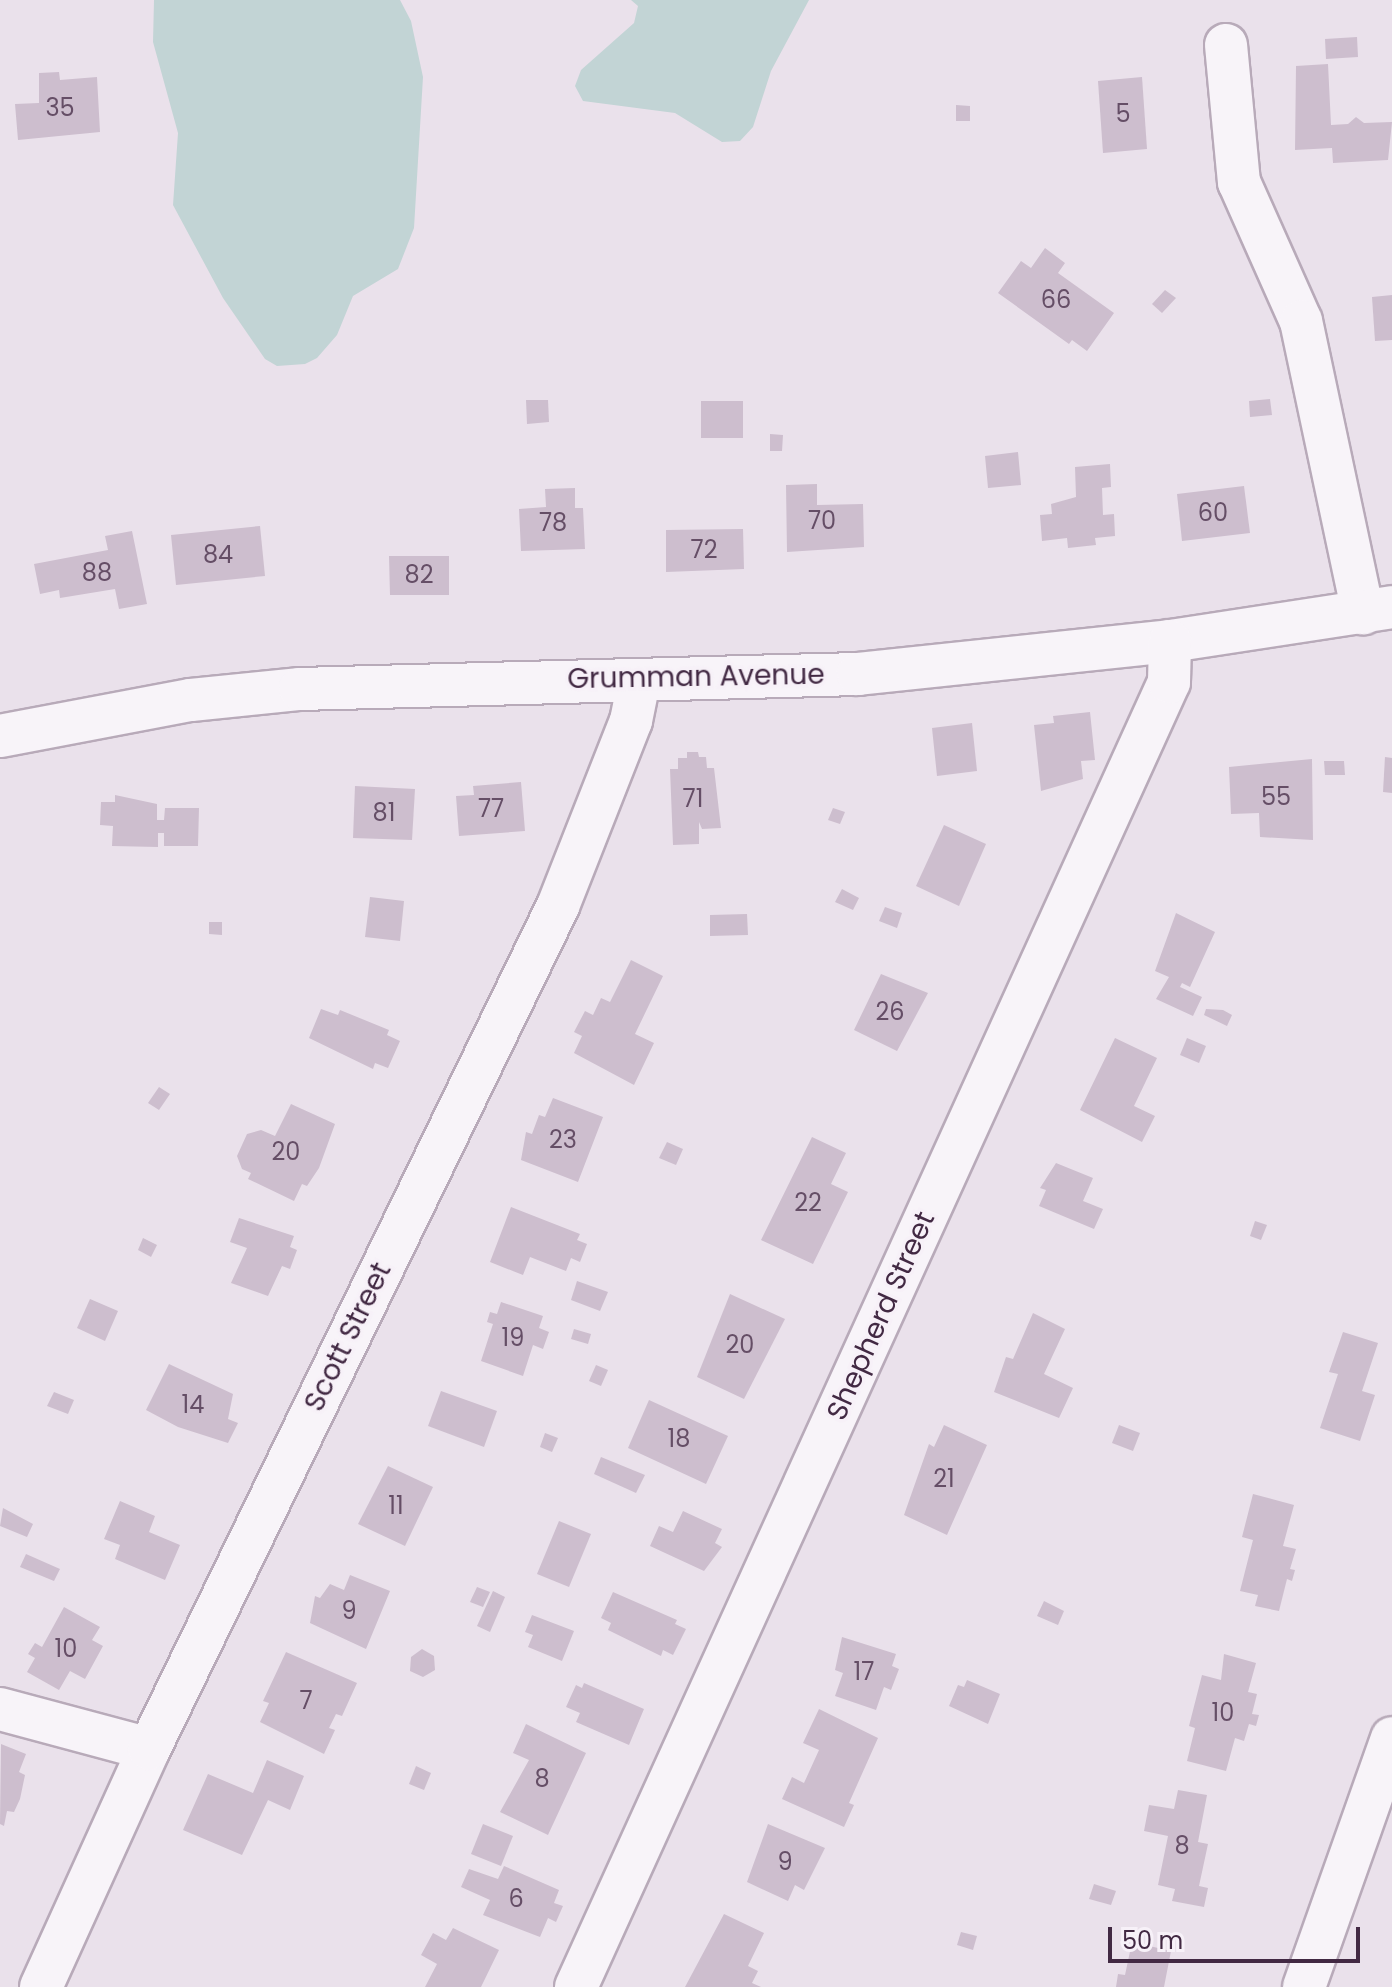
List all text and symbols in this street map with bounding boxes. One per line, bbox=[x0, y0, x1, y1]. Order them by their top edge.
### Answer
house number: 35 bbox=[45, 94, 75, 122]
house number: 5 bbox=[1115, 100, 1131, 128]
house number: 66 bbox=[1041, 286, 1071, 314]
house number: 60 bbox=[1198, 499, 1228, 527]
house number: 70 bbox=[808, 507, 836, 535]
house number: 78 bbox=[539, 509, 567, 537]
house number: 72 bbox=[691, 536, 717, 564]
house number: 84 bbox=[203, 541, 233, 569]
house number: 88 bbox=[82, 559, 112, 587]
house number: 82 bbox=[405, 561, 433, 589]
street label: Grumman Avenue bbox=[567, 658, 825, 696]
house number: 55 bbox=[1261, 783, 1291, 811]
house number: 71 bbox=[683, 785, 703, 813]
house number: 77 bbox=[478, 795, 504, 823]
house number: 81 bbox=[373, 799, 395, 827]
house number: 26 bbox=[875, 998, 905, 1026]
house number: 23 bbox=[549, 1126, 577, 1154]
house number: 20 bbox=[272, 1138, 300, 1166]
house number: 22 bbox=[794, 1189, 822, 1217]
street label: Shepherd Street bbox=[820, 1207, 942, 1425]
street label: Scott Street bbox=[298, 1257, 398, 1417]
house number: 19 bbox=[502, 1324, 524, 1352]
house number: 20 bbox=[726, 1331, 754, 1359]
house number: 14 bbox=[182, 1391, 204, 1419]
house number: 18 bbox=[668, 1425, 690, 1453]
house number: 21 bbox=[933, 1465, 955, 1493]
house number: 11 bbox=[388, 1492, 404, 1520]
house number: 9 bbox=[341, 1597, 357, 1625]
house number: 10 bbox=[55, 1635, 77, 1663]
house number: 17 bbox=[854, 1658, 874, 1686]
house number: 7 bbox=[299, 1687, 313, 1715]
house number: 10 bbox=[1212, 1699, 1234, 1727]
house number: 8 bbox=[534, 1765, 550, 1793]
house number: 8 bbox=[1174, 1832, 1190, 1860]
house number: 9 bbox=[777, 1848, 793, 1876]
house number: 6 bbox=[508, 1885, 524, 1913]
scale bar bbox=[1112, 1911, 1364, 1961]
text: 50 m bbox=[1122, 1924, 1183, 1957]

